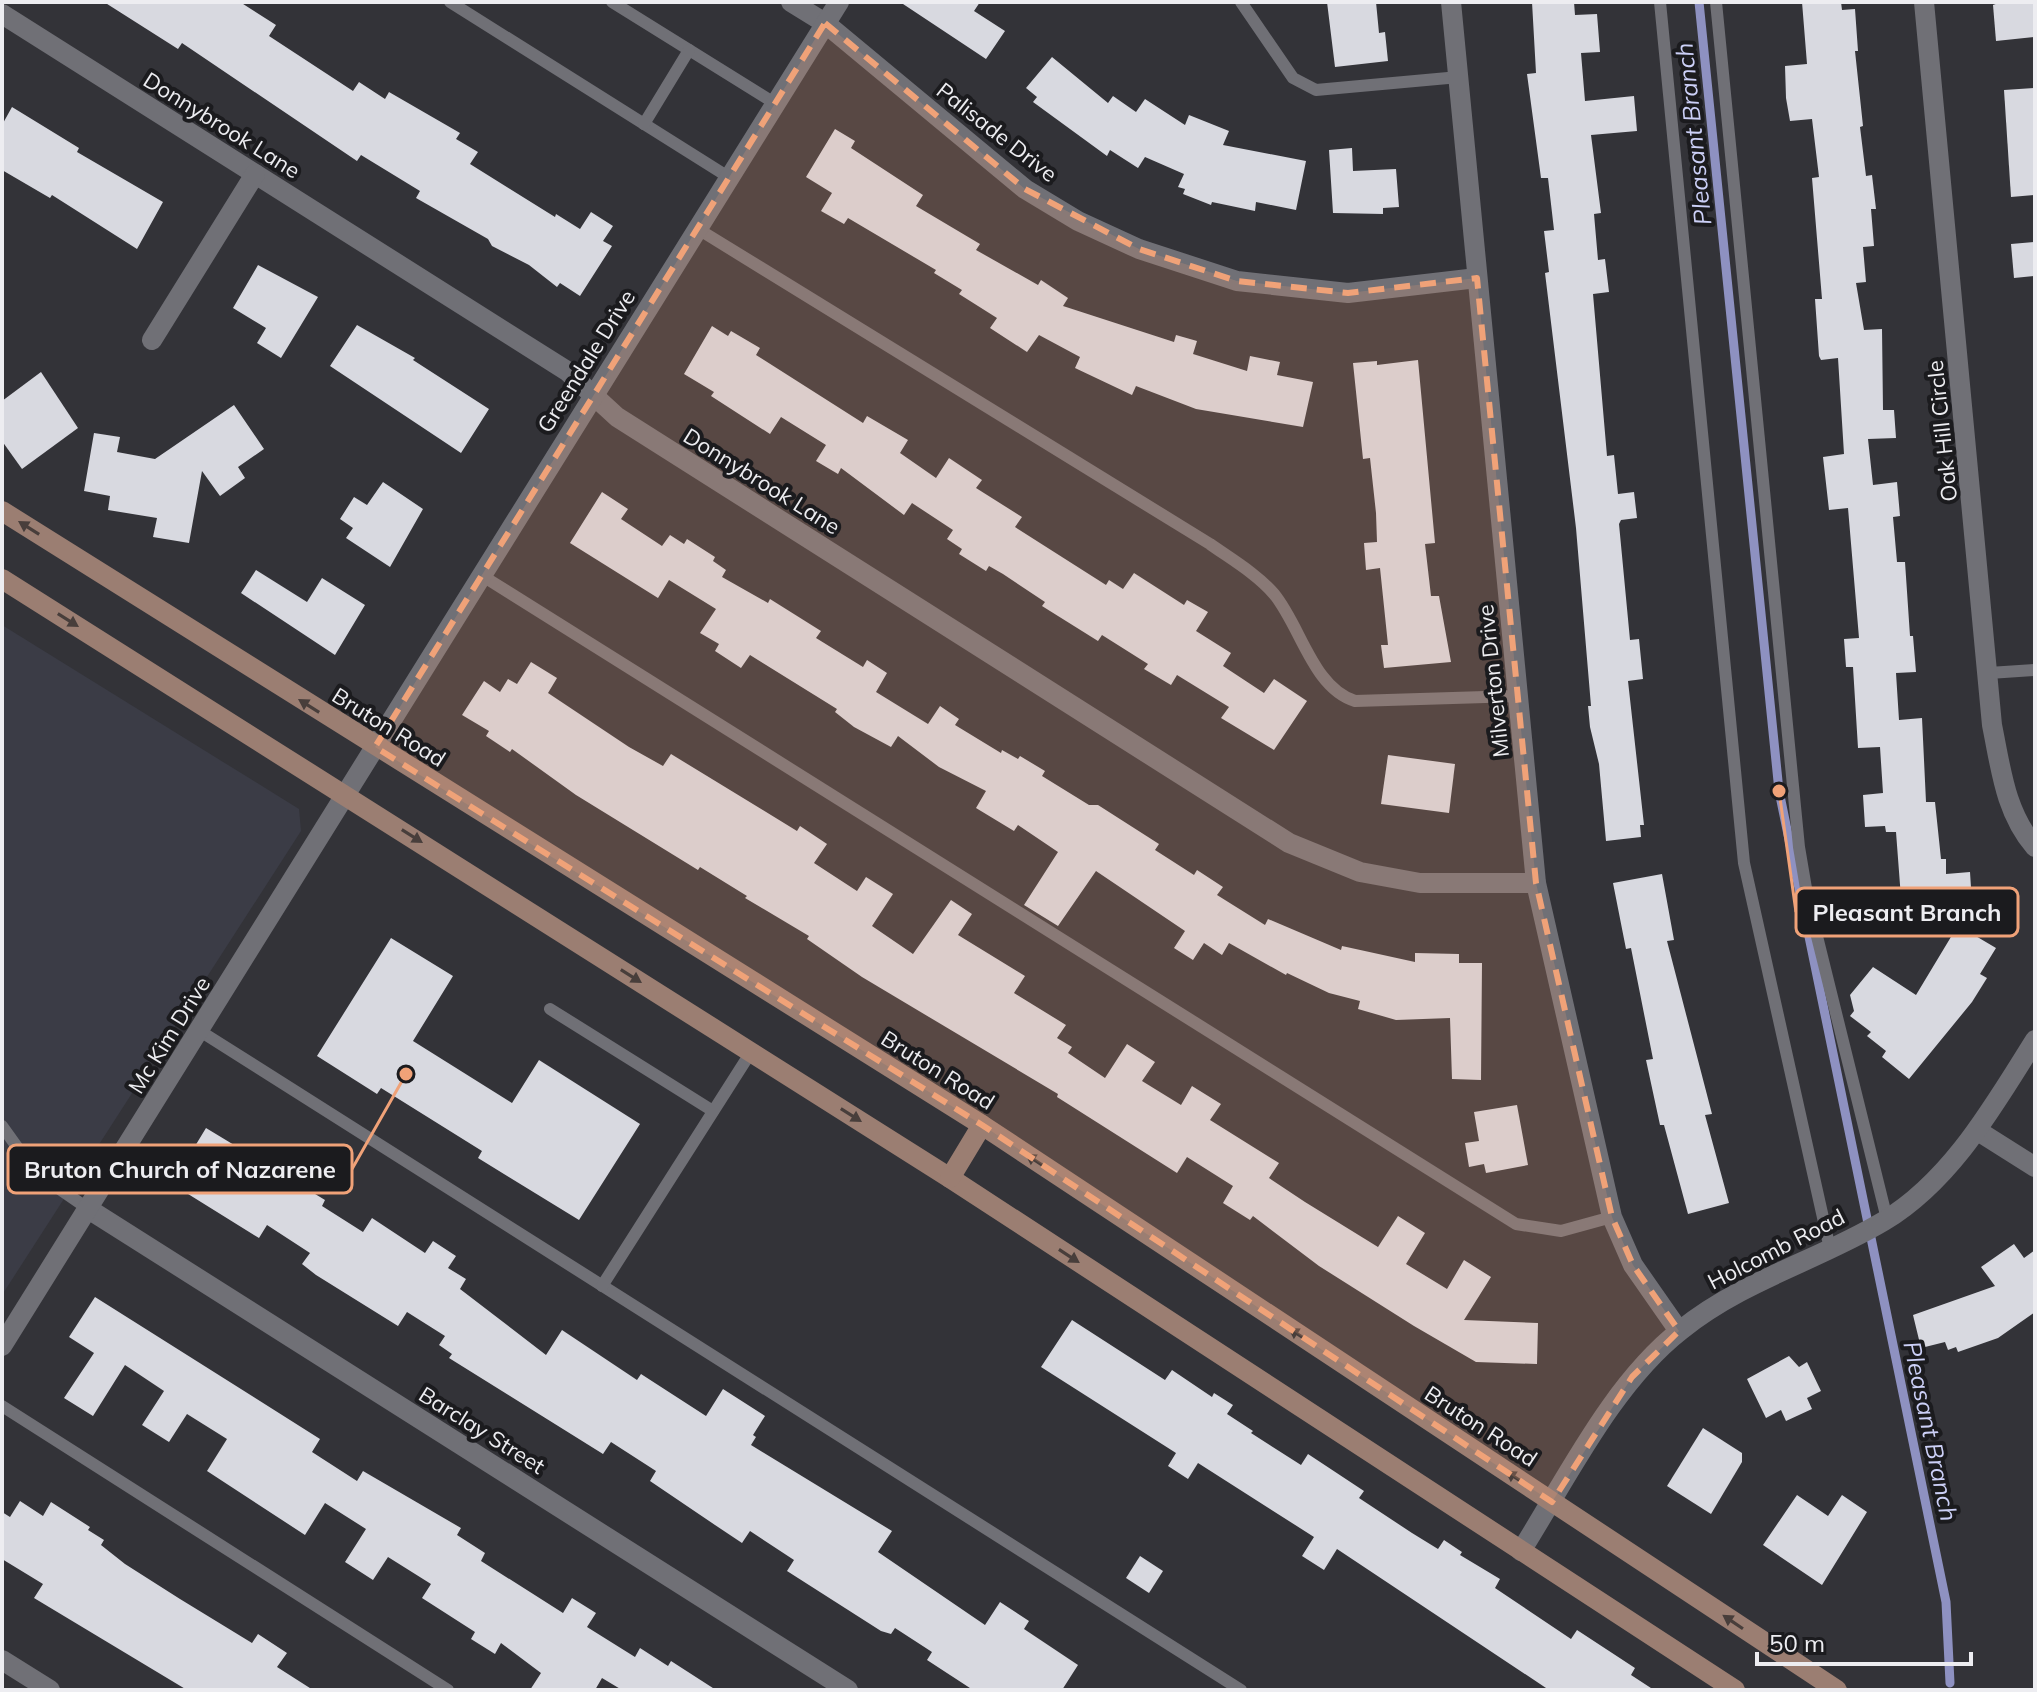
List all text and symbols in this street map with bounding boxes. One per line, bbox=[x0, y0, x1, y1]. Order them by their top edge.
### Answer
water label: Pleasant Branch bbox=[1669, 41, 1717, 227]
street label: Donnybrook Lane bbox=[138, 66, 306, 184]
street label: Palisade Drive bbox=[931, 76, 1063, 188]
street label: Greendale Drive bbox=[531, 284, 641, 438]
street label: Oak Hill Circle bbox=[1921, 359, 1963, 503]
street label: Donnybrook Lane bbox=[678, 422, 846, 540]
one-way arrow bbox=[18, 522, 40, 536]
street label: Milverton Drive bbox=[1471, 603, 1515, 759]
one-way arrow bbox=[57, 613, 79, 627]
street label: Bruton Road bbox=[327, 681, 451, 773]
one-way arrow bbox=[299, 698, 320, 713]
one-way arrow bbox=[401, 829, 423, 843]
callout: Pleasant Branch bbox=[1796, 888, 2018, 936]
text: Pleasant Branch bbox=[1812, 897, 2002, 927]
one-way arrow bbox=[620, 968, 642, 982]
street label: Mc Kim Drive bbox=[122, 971, 216, 1099]
street label: Bruton Road bbox=[876, 1024, 1000, 1116]
one-way arrow bbox=[840, 1107, 862, 1121]
callout: Bruton Church of Nazarene bbox=[8, 1145, 352, 1193]
text: Bruton Church of Nazarene bbox=[24, 1154, 336, 1184]
one-way arrow bbox=[1025, 1154, 1046, 1169]
street label: Holcomb Road bbox=[1703, 1202, 1849, 1296]
one-way arrow bbox=[1059, 1248, 1080, 1263]
one-way arrow bbox=[1289, 1328, 1310, 1343]
water label: Pleasant Branch bbox=[1897, 1338, 1965, 1524]
street label: Bruton Road bbox=[1420, 1379, 1542, 1473]
street label: Barclay Street bbox=[414, 1380, 551, 1480]
one-way arrow bbox=[1506, 1471, 1527, 1486]
one-way arrow bbox=[1723, 1615, 1744, 1630]
scale bar bbox=[1757, 1616, 1971, 1666]
text: 50 m bbox=[1769, 1628, 1825, 1658]

